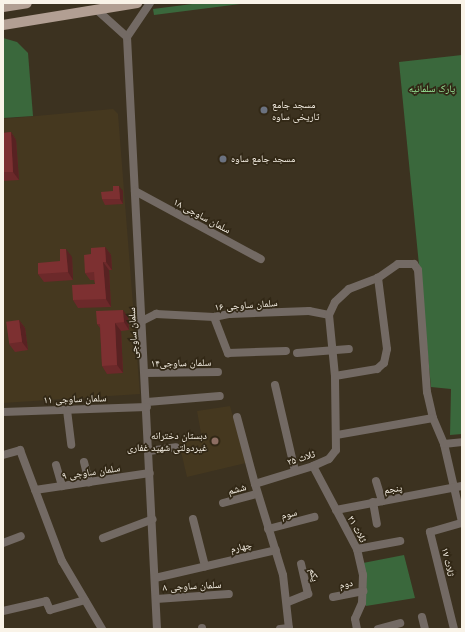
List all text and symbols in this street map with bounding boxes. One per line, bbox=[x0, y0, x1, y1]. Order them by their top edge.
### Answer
park label: پارک سلمانیه bbox=[409, 83, 455, 95]
place label: مسجد جامع تاریخی ساوه bbox=[272, 98, 319, 122]
marker: مسجد جامع تاریخی ساوه bbox=[259, 105, 269, 115]
place label: مسجد جامع ساوه bbox=[231, 153, 295, 165]
marker: مسجد جامع ساوه bbox=[218, 154, 228, 164]
street label: سلمان ساوجی ۱۸ bbox=[171, 196, 233, 236]
street label: سلمان ساوجی ۱۶ bbox=[214, 297, 278, 313]
street label: سلمان ساوجی bbox=[126, 307, 140, 359]
street label: سلمان ساوجی۱۴ bbox=[151, 356, 211, 370]
street label: سلمان ساوجی ۱۱ bbox=[43, 392, 107, 406]
place label: دبستان دخترانه غیردولتی شهید غفاری bbox=[127, 429, 207, 452]
marker: دبستان دخترانه غیردولتی شهید غفاری bbox=[210, 436, 220, 446]
street label: ثلاث ۲۵ bbox=[285, 448, 317, 468]
street label: سلمان ساوجی ۹ bbox=[61, 462, 121, 482]
street label: ششم bbox=[227, 481, 247, 497]
street label: پنجم bbox=[383, 482, 403, 496]
street label: سوم bbox=[280, 506, 298, 522]
street label: ثلاث ۲۱ bbox=[345, 513, 369, 545]
street label: چهارم bbox=[229, 539, 253, 555]
street label: ثلاث ۱۷ bbox=[439, 547, 457, 577]
street label: یکم bbox=[307, 567, 321, 583]
street label: دوم bbox=[338, 577, 354, 591]
street label: سلمان ساوجی ۸ bbox=[162, 578, 222, 594]

